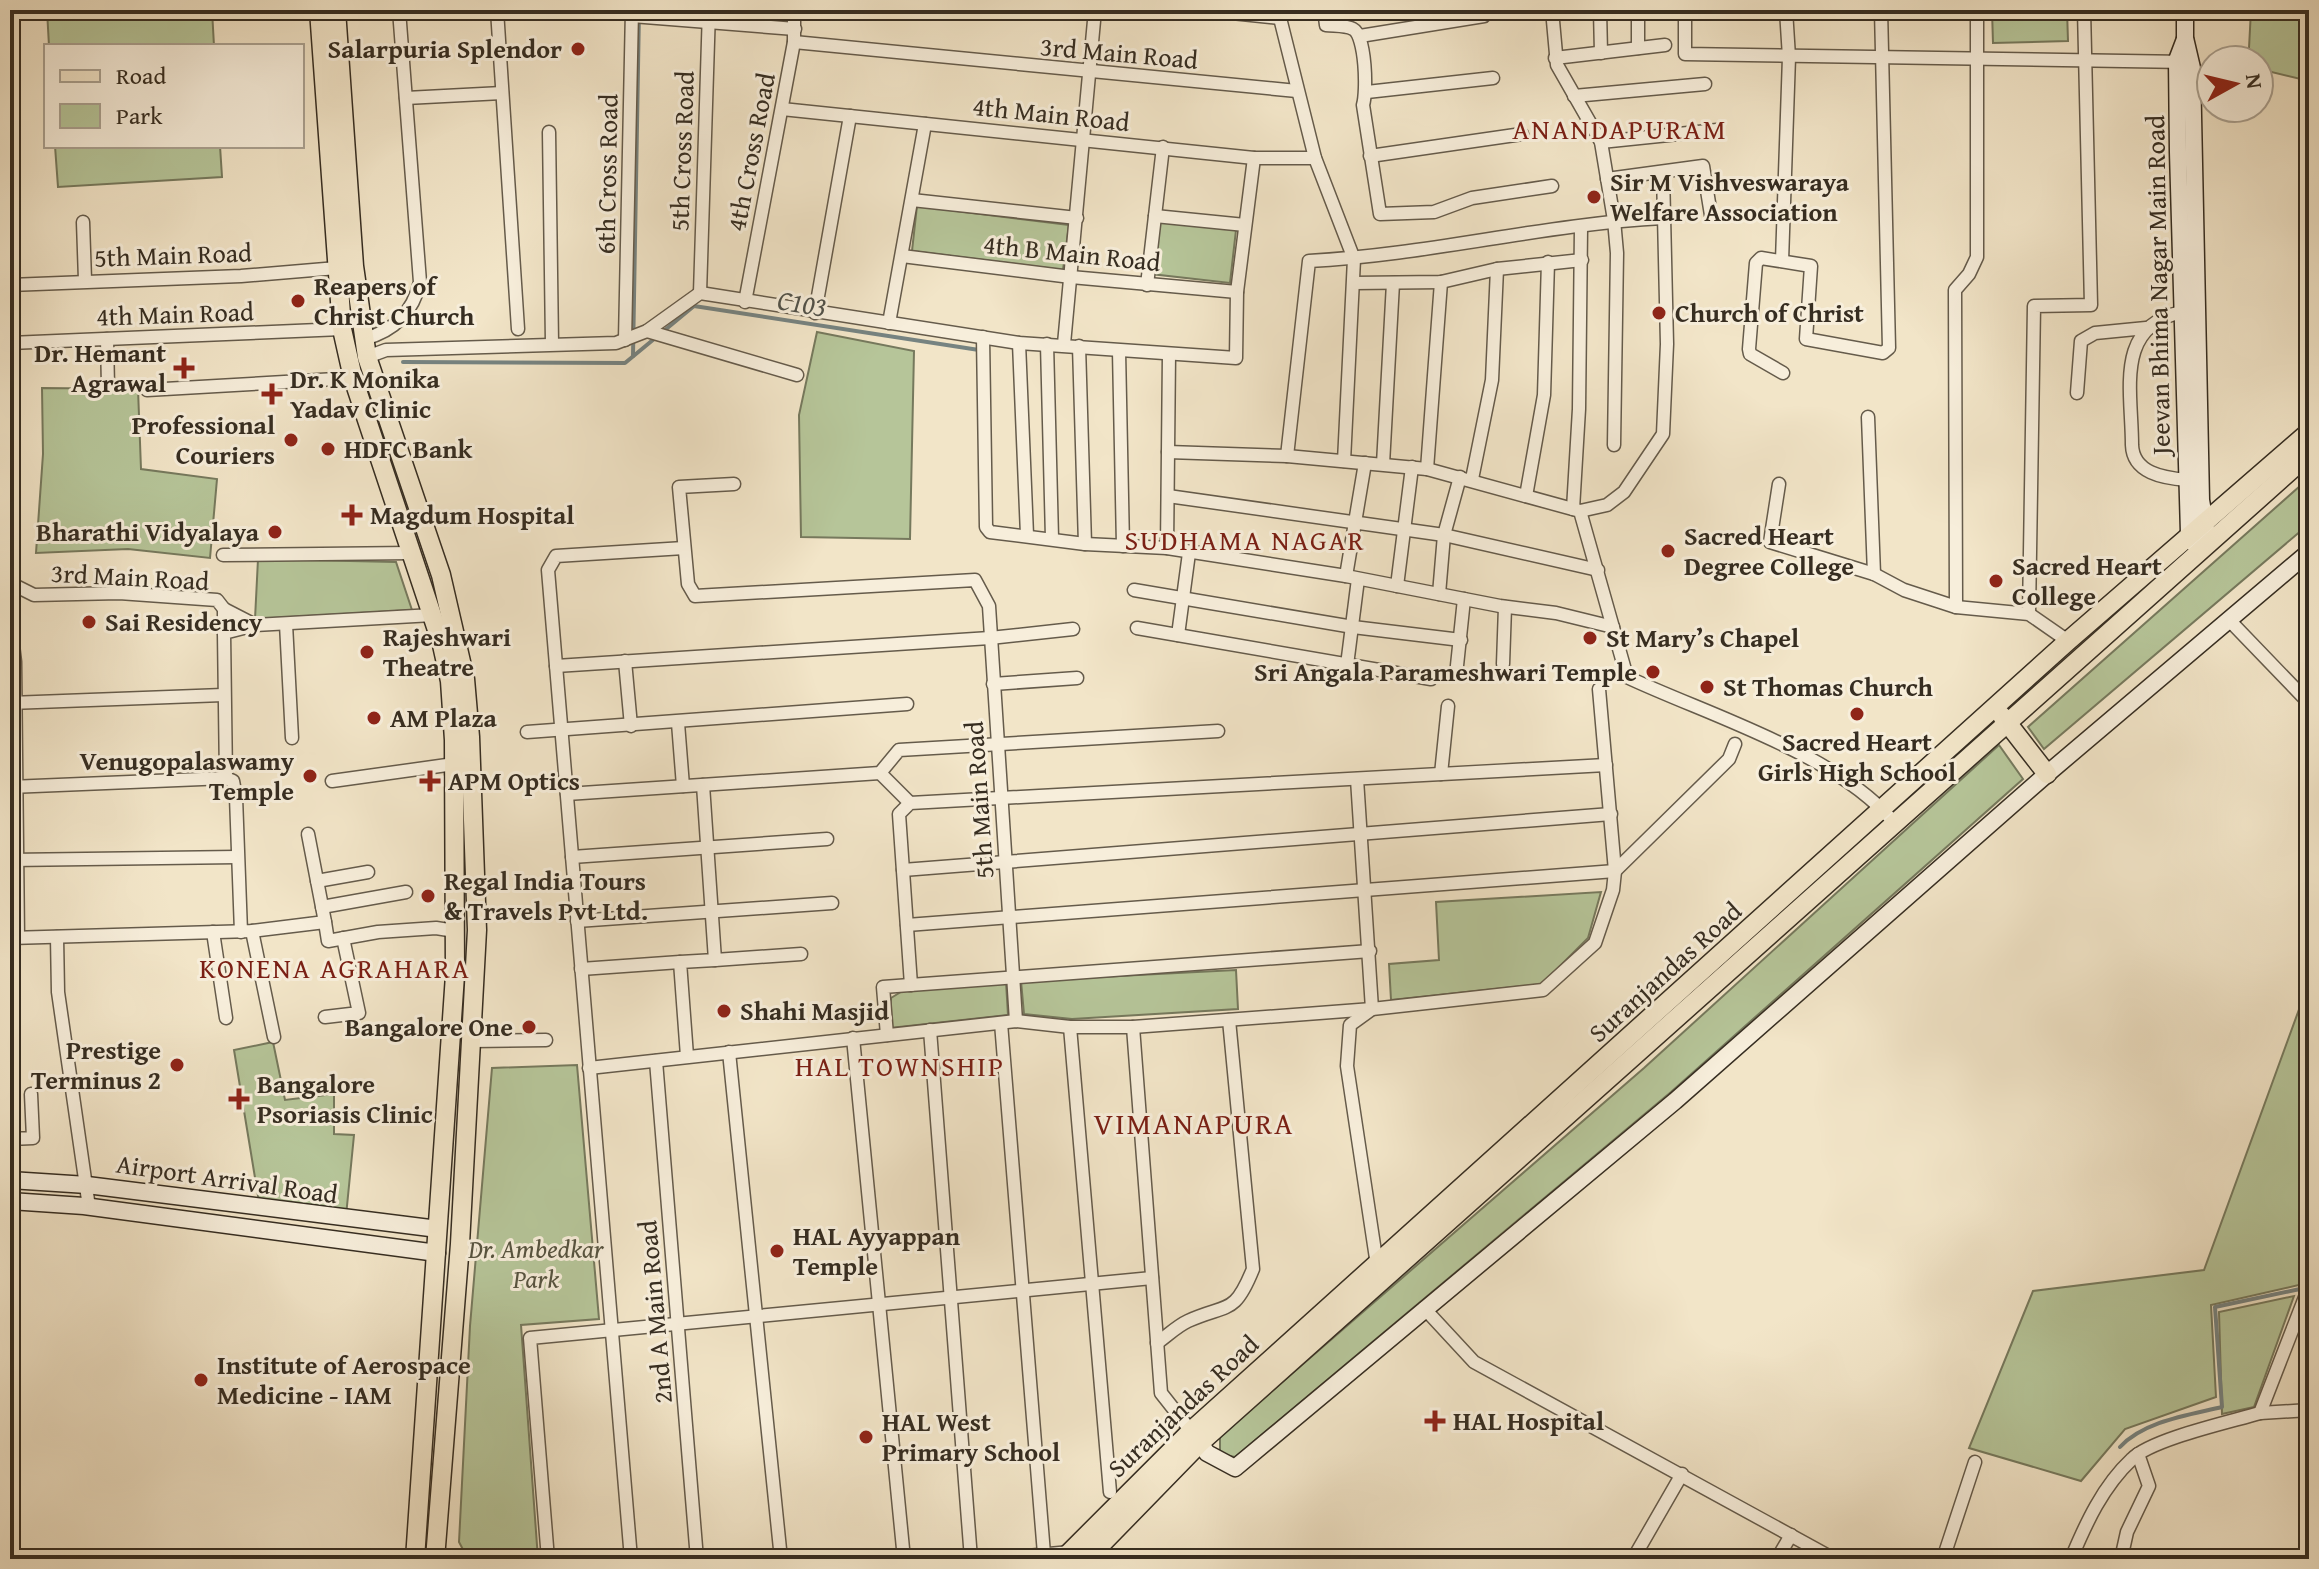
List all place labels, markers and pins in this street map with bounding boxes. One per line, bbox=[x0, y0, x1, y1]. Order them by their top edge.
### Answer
place label: Salarpuria Splendor bbox=[328, 29, 562, 68]
marker: Salarpuria Splendor bbox=[569, 40, 587, 58]
place label: Sir M Vishveswaraya Welfare Association bbox=[1610, 162, 1850, 231]
marker: Sir M Vishveswaraya Welfare Association bbox=[1585, 188, 1603, 206]
place label: Reapers of Christ Church bbox=[314, 266, 475, 335]
marker: Reapers of Christ Church bbox=[289, 292, 307, 310]
place label: Church of Christ bbox=[1675, 293, 1864, 332]
marker: Church of Christ bbox=[1650, 304, 1668, 322]
place label: Dr. Hemant Agrawal bbox=[34, 333, 166, 402]
marker: Dr. Hemant Agrawal bbox=[173, 357, 195, 379]
place label: Dr. K Monika Yadav Clinic bbox=[290, 359, 441, 428]
marker: Dr. K Monika Yadav Clinic bbox=[261, 383, 283, 405]
place label: Professional Couriers bbox=[132, 405, 275, 474]
place label: HDFC Bank bbox=[344, 429, 473, 468]
marker: Professional Couriers bbox=[282, 431, 300, 449]
marker: HDFC Bank bbox=[319, 440, 337, 458]
place label: Magdum Hospital bbox=[370, 495, 574, 534]
marker: Magdum Hospital bbox=[341, 504, 363, 526]
place label: Bharathi Vidyalaya bbox=[36, 512, 260, 551]
place label: Sacred Heart Degree College bbox=[1684, 516, 1854, 585]
marker: Bharathi Vidyalaya bbox=[266, 523, 284, 541]
marker: Sacred Heart Degree College bbox=[1659, 542, 1677, 560]
place label: Sacred Heart College bbox=[2012, 546, 2162, 615]
marker: Sacred Heart College bbox=[1987, 572, 2005, 590]
place label: Sai Residency bbox=[105, 602, 263, 641]
marker: Sai Residency bbox=[80, 613, 98, 631]
place label: Rajeshwari Theatre bbox=[383, 617, 511, 686]
place label: St Mary’s Chapel bbox=[1606, 618, 1799, 657]
marker: St Mary’s Chapel bbox=[1581, 629, 1599, 647]
marker: Rajeshwari Theatre bbox=[358, 643, 376, 661]
place label: Sri Angala Parameshwari Temple bbox=[1254, 652, 1637, 691]
marker: Sri Angala Parameshwari Temple bbox=[1644, 663, 1662, 681]
place label: St Thomas Church bbox=[1723, 667, 1933, 706]
marker: St Thomas Church bbox=[1698, 678, 1716, 696]
place label: AM Plaza bbox=[390, 698, 498, 737]
marker: Sacred Heart Girls High School bbox=[1848, 705, 1866, 723]
marker: AM Plaza bbox=[365, 709, 383, 727]
place label: Sacred Heart Girls High School bbox=[1758, 722, 1956, 791]
place label: Venugopalaswamy Temple bbox=[80, 741, 295, 810]
place label: APM Optics bbox=[448, 761, 580, 800]
marker: Venugopalaswamy Temple bbox=[301, 767, 319, 785]
marker: APM Optics bbox=[419, 770, 441, 792]
place label: Regal India Tours & Travels Pvt Ltd. bbox=[444, 861, 648, 930]
marker: Regal India Tours & Travels Pvt Ltd. bbox=[419, 887, 437, 905]
place label: Shahi Masjid bbox=[740, 991, 889, 1030]
marker: Shahi Masjid bbox=[715, 1002, 733, 1020]
place label: Bangalore One bbox=[345, 1007, 513, 1046]
marker: Bangalore One bbox=[520, 1018, 538, 1036]
place label: Prestige Terminus 2 bbox=[31, 1030, 161, 1099]
marker: Prestige Terminus 2 bbox=[168, 1056, 186, 1074]
place label: Bangalore Psoriasis Clinic bbox=[257, 1064, 433, 1133]
marker: Bangalore Psoriasis Clinic bbox=[228, 1088, 250, 1110]
place label: HAL Ayyappan Temple bbox=[793, 1216, 961, 1285]
marker: HAL Ayyappan Temple bbox=[768, 1242, 786, 1260]
place label: Institute of Aerospace Medicine - IAM bbox=[217, 1345, 471, 1414]
marker: Institute of Aerospace Medicine - IAM bbox=[192, 1371, 210, 1389]
place label: HAL Hospital bbox=[1453, 1401, 1604, 1440]
place label: HAL West Primary School bbox=[882, 1402, 1060, 1471]
marker: HAL Hospital bbox=[1424, 1410, 1446, 1432]
marker: HAL West Primary School bbox=[857, 1428, 875, 1446]

